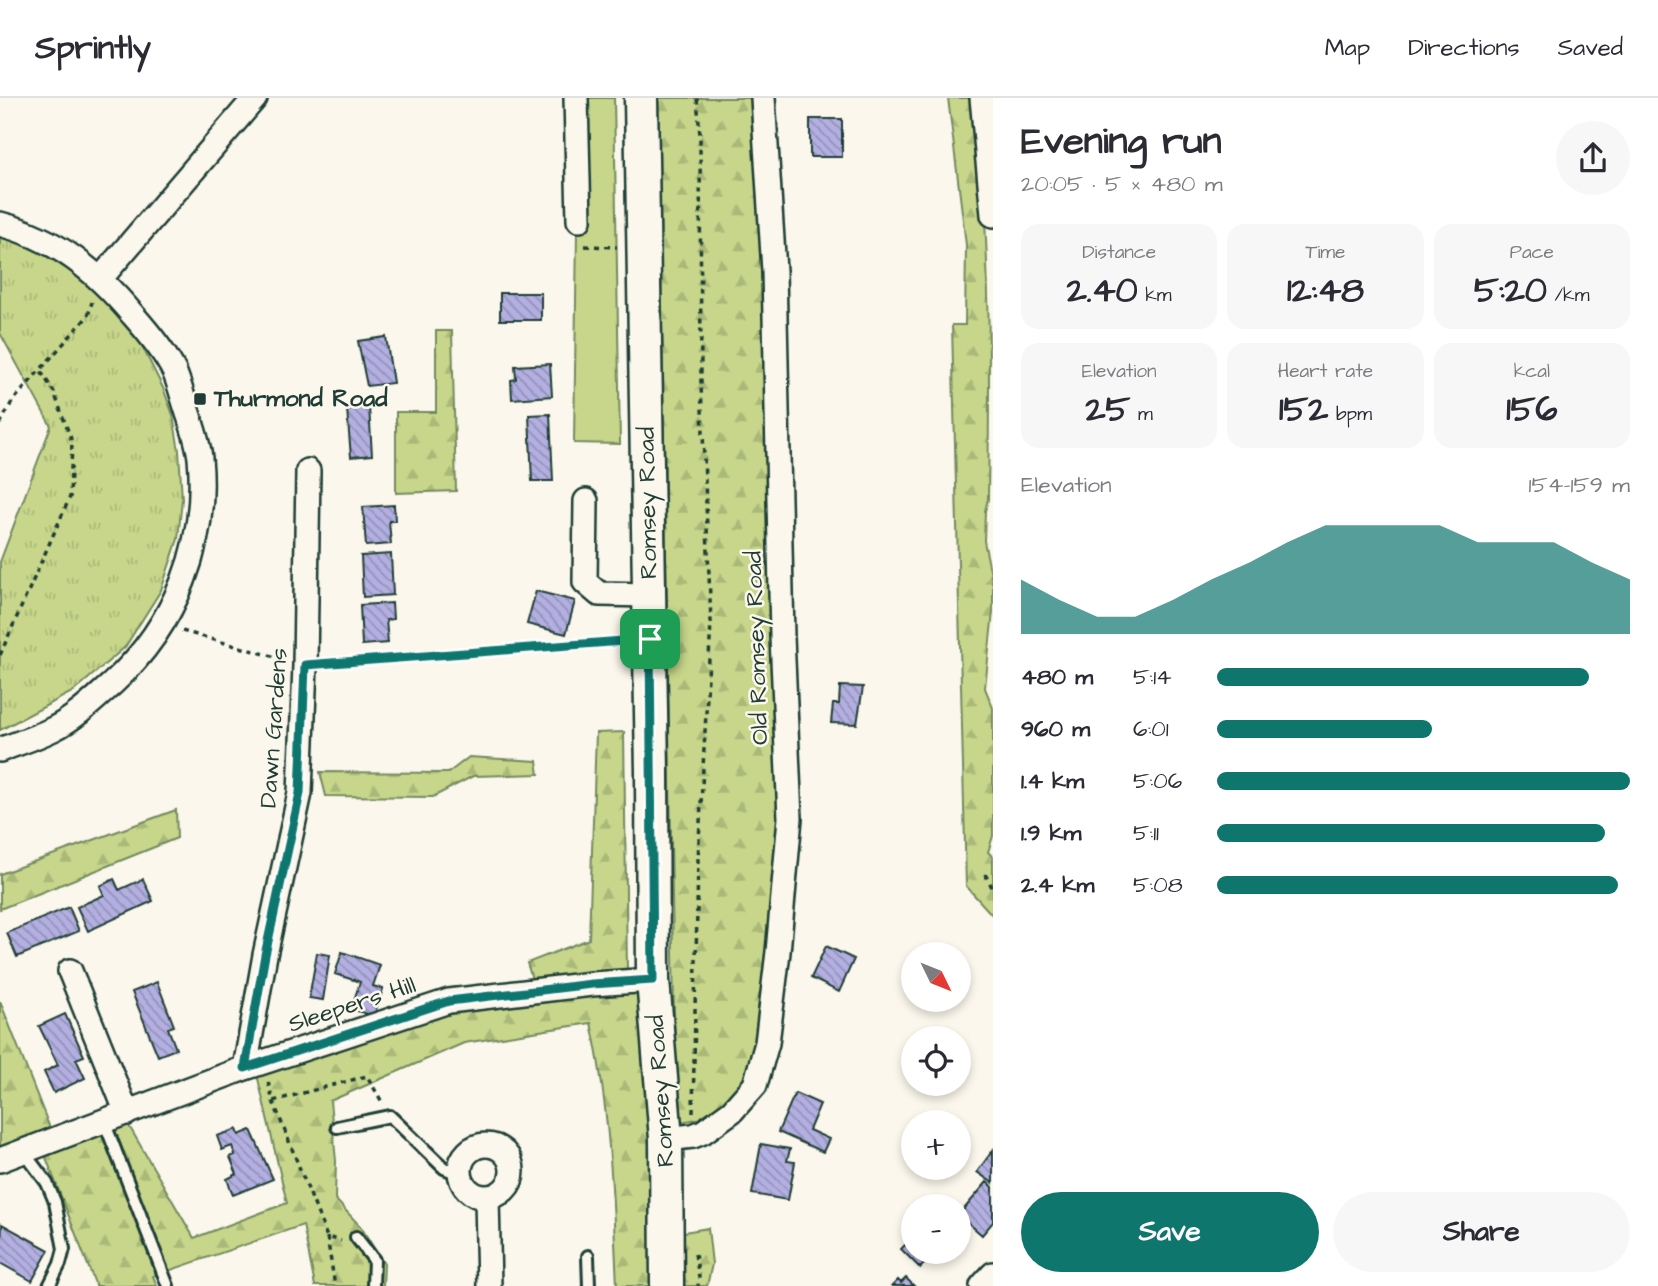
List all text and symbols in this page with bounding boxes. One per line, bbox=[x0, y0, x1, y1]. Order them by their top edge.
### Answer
text: Sprintly bbox=[35, 25, 151, 71]
text: Map bbox=[1325, 31, 1370, 65]
text: Directions bbox=[1408, 31, 1520, 65]
text: Saved bbox=[1558, 31, 1623, 65]
text: Evening run bbox=[1021, 116, 1222, 168]
button: share bbox=[1556, 121, 1630, 195]
text: 20:05 · 5 × 480 m bbox=[1021, 168, 1223, 200]
text: Distance bbox=[1082, 239, 1156, 266]
text: Time bbox=[1306, 239, 1345, 266]
text: Pace bbox=[1510, 239, 1554, 266]
text: 2.40 bbox=[1067, 266, 1138, 315]
text: 12:48 bbox=[1287, 266, 1364, 315]
text: 5:20 bbox=[1474, 266, 1547, 315]
text: km bbox=[1138, 282, 1172, 309]
text: /km bbox=[1547, 282, 1590, 309]
text: Elevation bbox=[1082, 358, 1157, 385]
text: Heart rate bbox=[1278, 358, 1373, 385]
text: kcal bbox=[1514, 358, 1550, 385]
place label: Thurmond Road bbox=[213, 382, 388, 416]
text: 25 bbox=[1086, 385, 1130, 434]
text: 152 bbox=[1279, 385, 1328, 434]
text: 156 bbox=[1506, 385, 1557, 434]
marker: Thurmond Road bbox=[192, 391, 208, 407]
text: m bbox=[1130, 401, 1153, 428]
text: bpm bbox=[1328, 401, 1372, 428]
street label: Romsey Road bbox=[630, 427, 667, 579]
text: Elevation bbox=[1021, 469, 1112, 501]
text: 154–159 m bbox=[1529, 469, 1630, 501]
street label: Old Romsey Road bbox=[737, 550, 778, 746]
pin bbox=[620, 609, 680, 669]
icon: arrive bbox=[631, 620, 669, 658]
street label: Dawn Gardens bbox=[251, 647, 297, 809]
text: 480 m bbox=[1021, 661, 1093, 693]
text: 5:14 bbox=[1133, 661, 1172, 693]
text: 960 m bbox=[1021, 713, 1090, 745]
text: 6:01 bbox=[1133, 713, 1169, 745]
text: 1.4 km bbox=[1021, 765, 1084, 797]
text: 5:06 bbox=[1133, 765, 1182, 797]
text: 1.9 km bbox=[1021, 817, 1082, 849]
text: 5:11 bbox=[1133, 817, 1159, 849]
text: 2.4 km bbox=[1021, 869, 1094, 901]
text: 5:08 bbox=[1133, 869, 1183, 901]
north arrow bbox=[901, 942, 971, 1012]
map controls bbox=[901, 942, 971, 1264]
street label: Sleepers Hill bbox=[284, 968, 420, 1042]
street label: Romsey Road bbox=[639, 1014, 684, 1168]
button: locate bbox=[901, 1026, 971, 1096]
button: + bbox=[901, 1110, 971, 1180]
button: Save bbox=[1021, 1192, 1319, 1272]
button: Share bbox=[1333, 1192, 1630, 1272]
button: − bbox=[901, 1194, 971, 1264]

